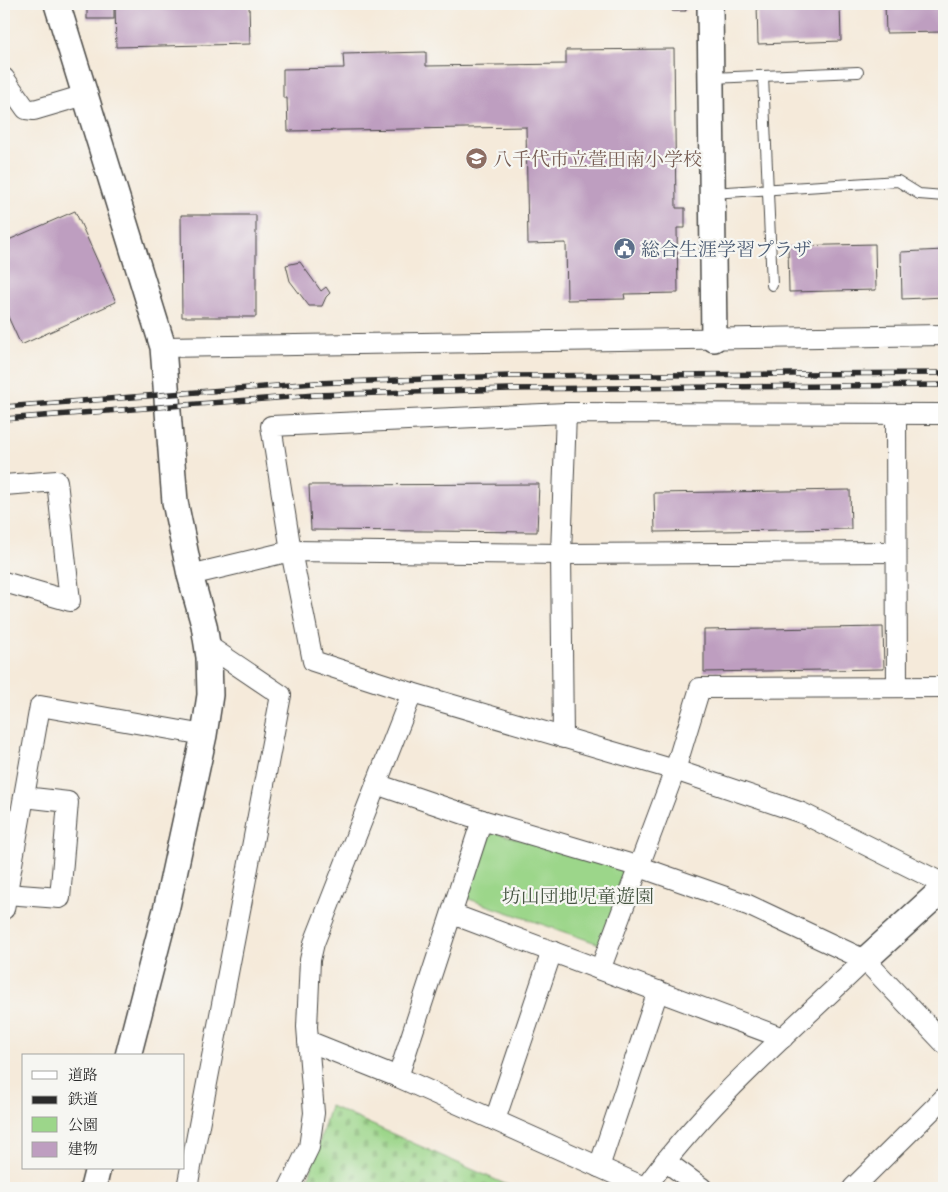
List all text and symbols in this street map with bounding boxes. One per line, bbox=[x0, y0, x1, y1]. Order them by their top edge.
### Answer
school or university icon: 八千代市立萱田南小学校 bbox=[465, 147, 489, 171]
place label: 八千代市立萱田南小学校 bbox=[493, 148, 702, 175]
public building icon: 総合生涯学習プラザ bbox=[613, 237, 637, 261]
place label: 総合生涯学習プラザ bbox=[641, 238, 812, 265]
park label: 坊山団地児童遊園 bbox=[502, 885, 654, 912]
legend bbox=[22, 1054, 185, 1170]
text: 道路 bbox=[68, 1066, 98, 1087]
text: 鉄道 bbox=[68, 1090, 98, 1111]
text: 公園 bbox=[68, 1116, 98, 1137]
text: 建物 bbox=[68, 1140, 98, 1161]

